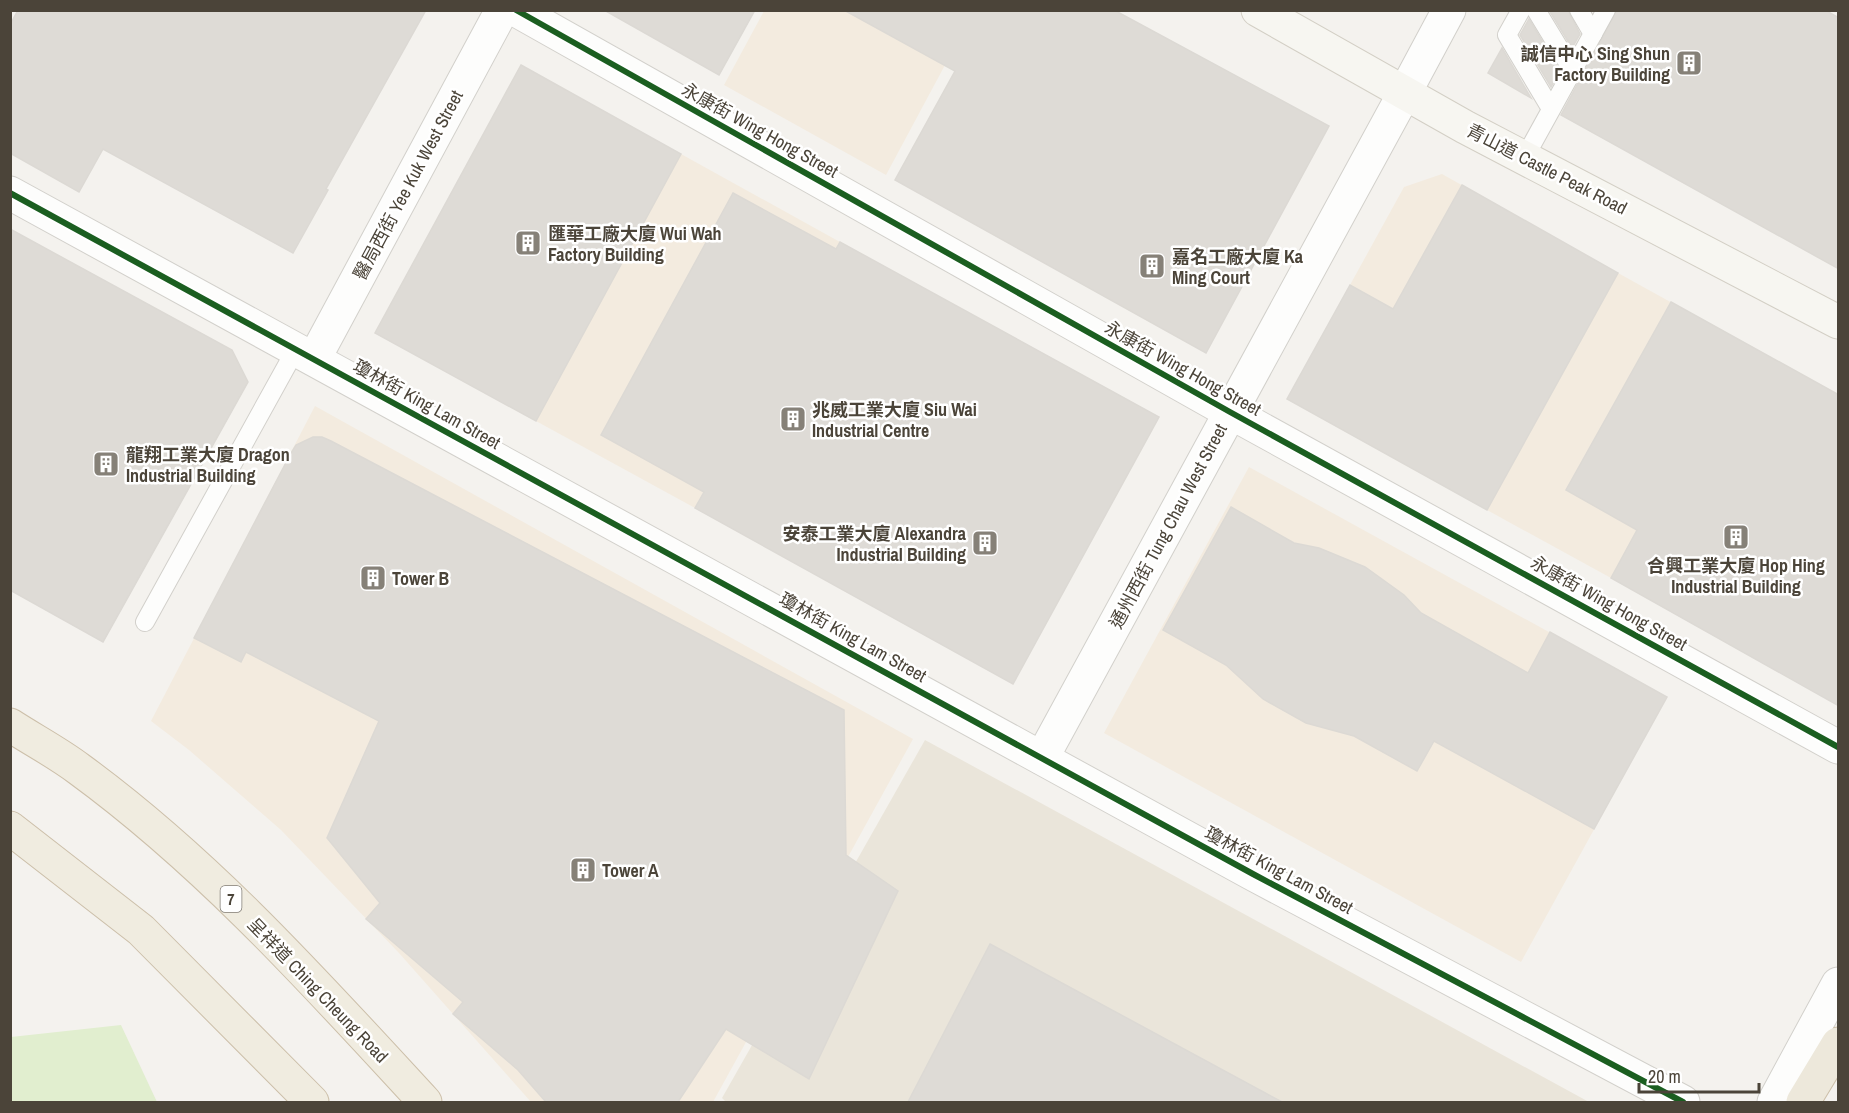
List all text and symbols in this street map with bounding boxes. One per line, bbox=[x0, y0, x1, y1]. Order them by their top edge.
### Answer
place label: 誠信中心 Sing Shun Factory Building bbox=[1521, 41, 1670, 87]
building icon: 誠信中心 Sing Shun Factory Building bbox=[1674, 48, 1704, 78]
street label: 永康街 Wing Hong Street bbox=[677, 77, 843, 183]
street label: 醫局西街 Yee Kuk West Street bbox=[347, 86, 469, 284]
street label: 青山道 Castle Peak Road bbox=[1462, 118, 1632, 220]
place label: 匯華工廠大廈 Wui Wah Factory Building bbox=[548, 221, 722, 267]
building icon: 匯華工廠大廈 Wui Wah Factory Building bbox=[513, 228, 543, 258]
place label: 嘉名工廠大廈 Ka Ming Court bbox=[1172, 244, 1304, 290]
building icon: 嘉名工廠大廈 Ka Ming Court bbox=[1137, 251, 1167, 281]
street label: 永康街 Wing Hong Street bbox=[1100, 315, 1266, 421]
street label: 瓊林街 King Lam Street bbox=[349, 353, 505, 455]
place label: 兆威工業大廈 Siu Wai Industrial Centre bbox=[812, 397, 977, 443]
building icon: 兆威工業大廈 Siu Wai Industrial Centre bbox=[778, 404, 808, 434]
street label: 通州西街 Tung Chau West Street bbox=[1103, 419, 1233, 633]
place label: 龍翔工業大廈 Dragon Industrial Building bbox=[126, 442, 290, 488]
building icon: 龍翔工業大廈 Dragon Industrial Building bbox=[91, 449, 121, 479]
place label: 安泰工業大廈 Alexandra Industrial Building bbox=[783, 521, 967, 567]
building icon: 合興工業大廈 Hop Hing Industrial Building bbox=[1721, 522, 1751, 552]
building icon: 安泰工業大廈 Alexandra Industrial Building bbox=[970, 528, 1000, 558]
street label: 永康街 Wing Hong Street bbox=[1526, 550, 1692, 656]
place label: 合興工業大廈 Hop Hing Industrial Building bbox=[1647, 553, 1825, 599]
building icon: Tower B bbox=[358, 563, 388, 593]
place label: Tower B bbox=[392, 566, 449, 591]
street label: 瓊林街 King Lam Street bbox=[775, 586, 931, 688]
street label: 瓊林街 King Lam Street bbox=[1200, 820, 1358, 920]
building icon: Tower A bbox=[568, 855, 598, 885]
place label: Tower A bbox=[602, 858, 659, 883]
road number: 7 bbox=[220, 886, 242, 912]
street label: 呈祥道 Ching Cheung Road bbox=[242, 912, 394, 1068]
scale bar bbox=[1639, 1056, 1759, 1094]
text: 20 m bbox=[1648, 1064, 1681, 1089]

